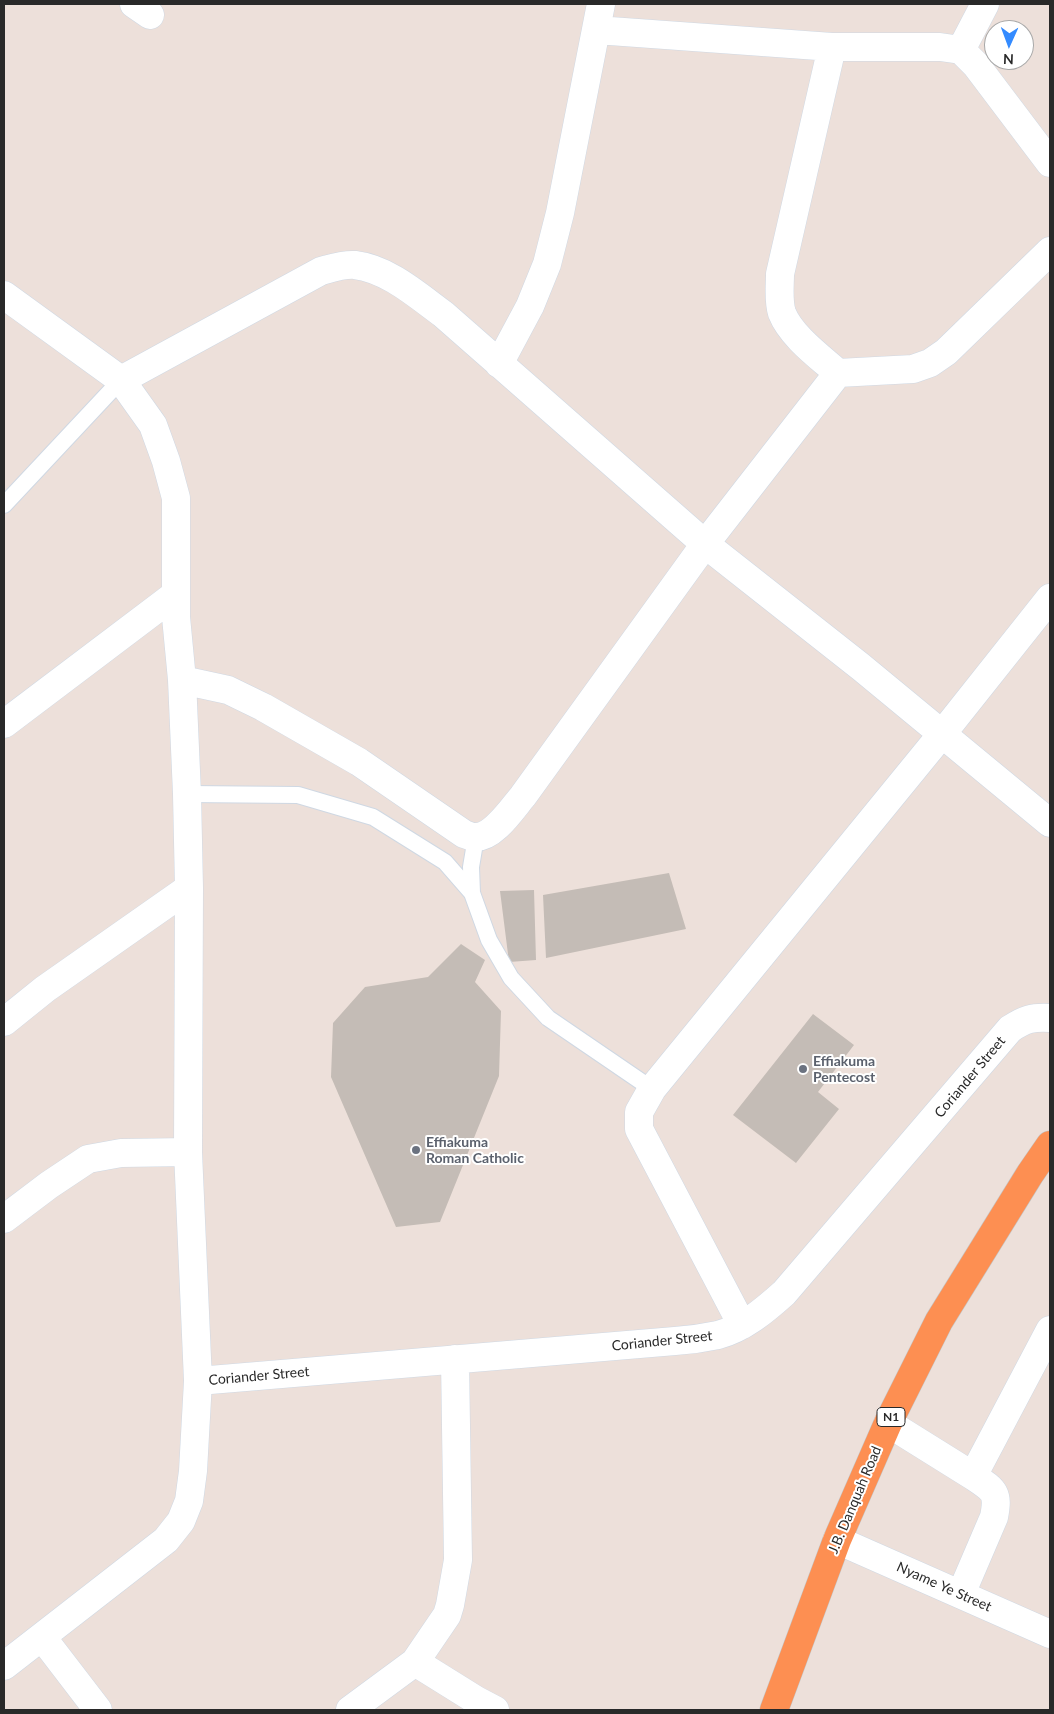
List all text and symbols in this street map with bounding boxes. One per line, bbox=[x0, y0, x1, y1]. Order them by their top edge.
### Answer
north arrow bbox=[984, 20, 1034, 70]
text: N bbox=[1003, 51, 1014, 68]
street label: Coriander Street bbox=[931, 1033, 1009, 1121]
place label: Effiakuma Pentecost bbox=[813, 1053, 875, 1086]
marker: Effiakuma Pentecost bbox=[797, 1063, 809, 1075]
place label: Effiakuma Roman Catholic bbox=[426, 1134, 524, 1166]
marker: Effiakuma Roman Catholic bbox=[410, 1144, 422, 1156]
street label: Coriander Street bbox=[611, 1327, 713, 1355]
street label: Coriander Street bbox=[208, 1363, 310, 1389]
road number: N1 bbox=[877, 1408, 905, 1426]
street label: J.B. Danquah Road bbox=[825, 1444, 885, 1556]
street label: Nyame Ye Street bbox=[894, 1559, 994, 1615]

